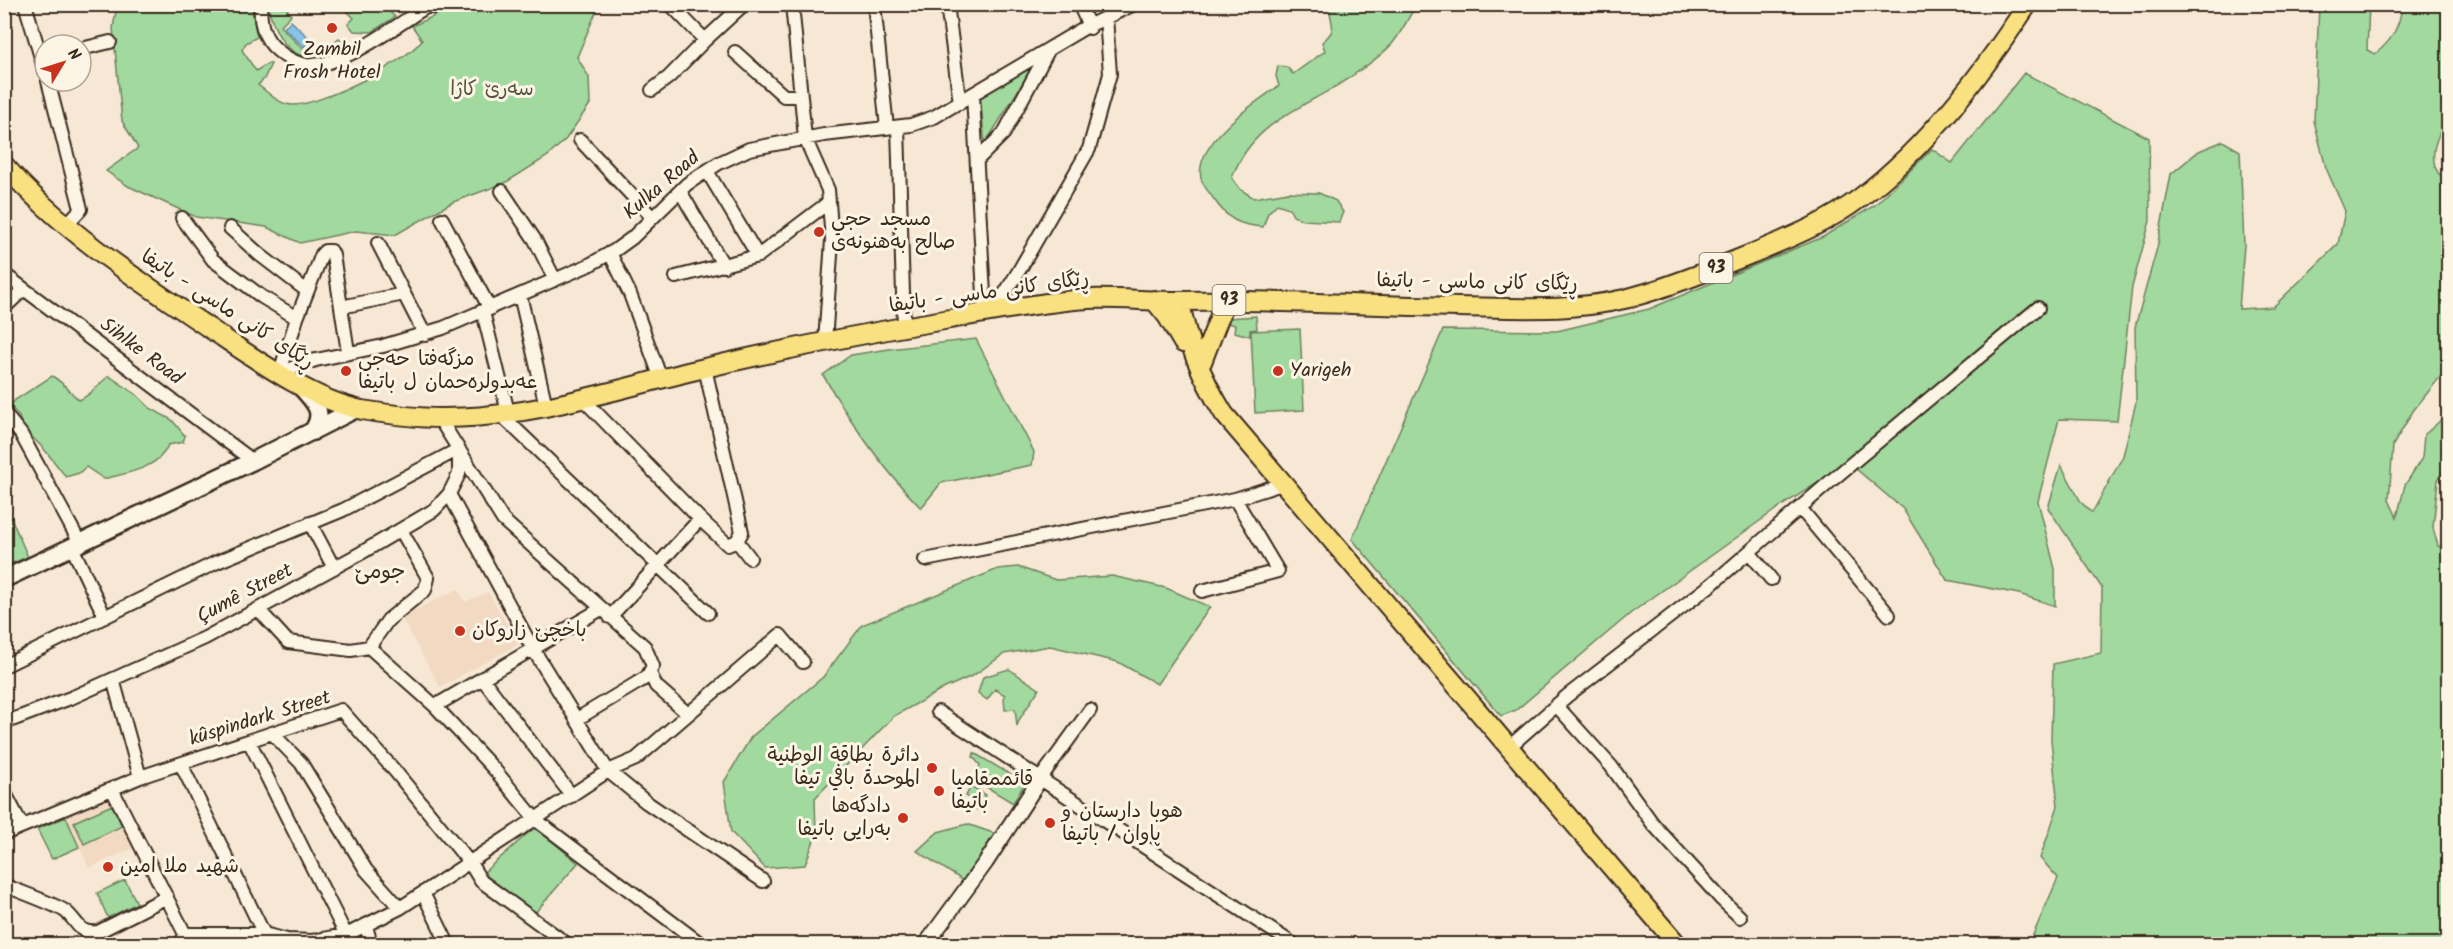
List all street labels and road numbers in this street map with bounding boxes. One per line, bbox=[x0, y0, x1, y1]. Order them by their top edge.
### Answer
street label: Kulka Road bbox=[616, 143, 708, 229]
street label: ڕێگای کانی ماسی - باتيفا bbox=[134, 242, 320, 378]
road number: 93 bbox=[1700, 253, 1732, 283]
street label: ڕێگای کانی ماسی - باتيفا bbox=[887, 263, 1091, 323]
street label: ڕێگای کانی ماسی - باتيفا bbox=[1376, 265, 1578, 301]
road number: 93 bbox=[1212, 285, 1246, 315]
street label: Sihlke Road bbox=[92, 310, 190, 395]
street label: Çumê Street bbox=[191, 555, 299, 633]
street label: kûspindark Street bbox=[185, 682, 335, 756]

